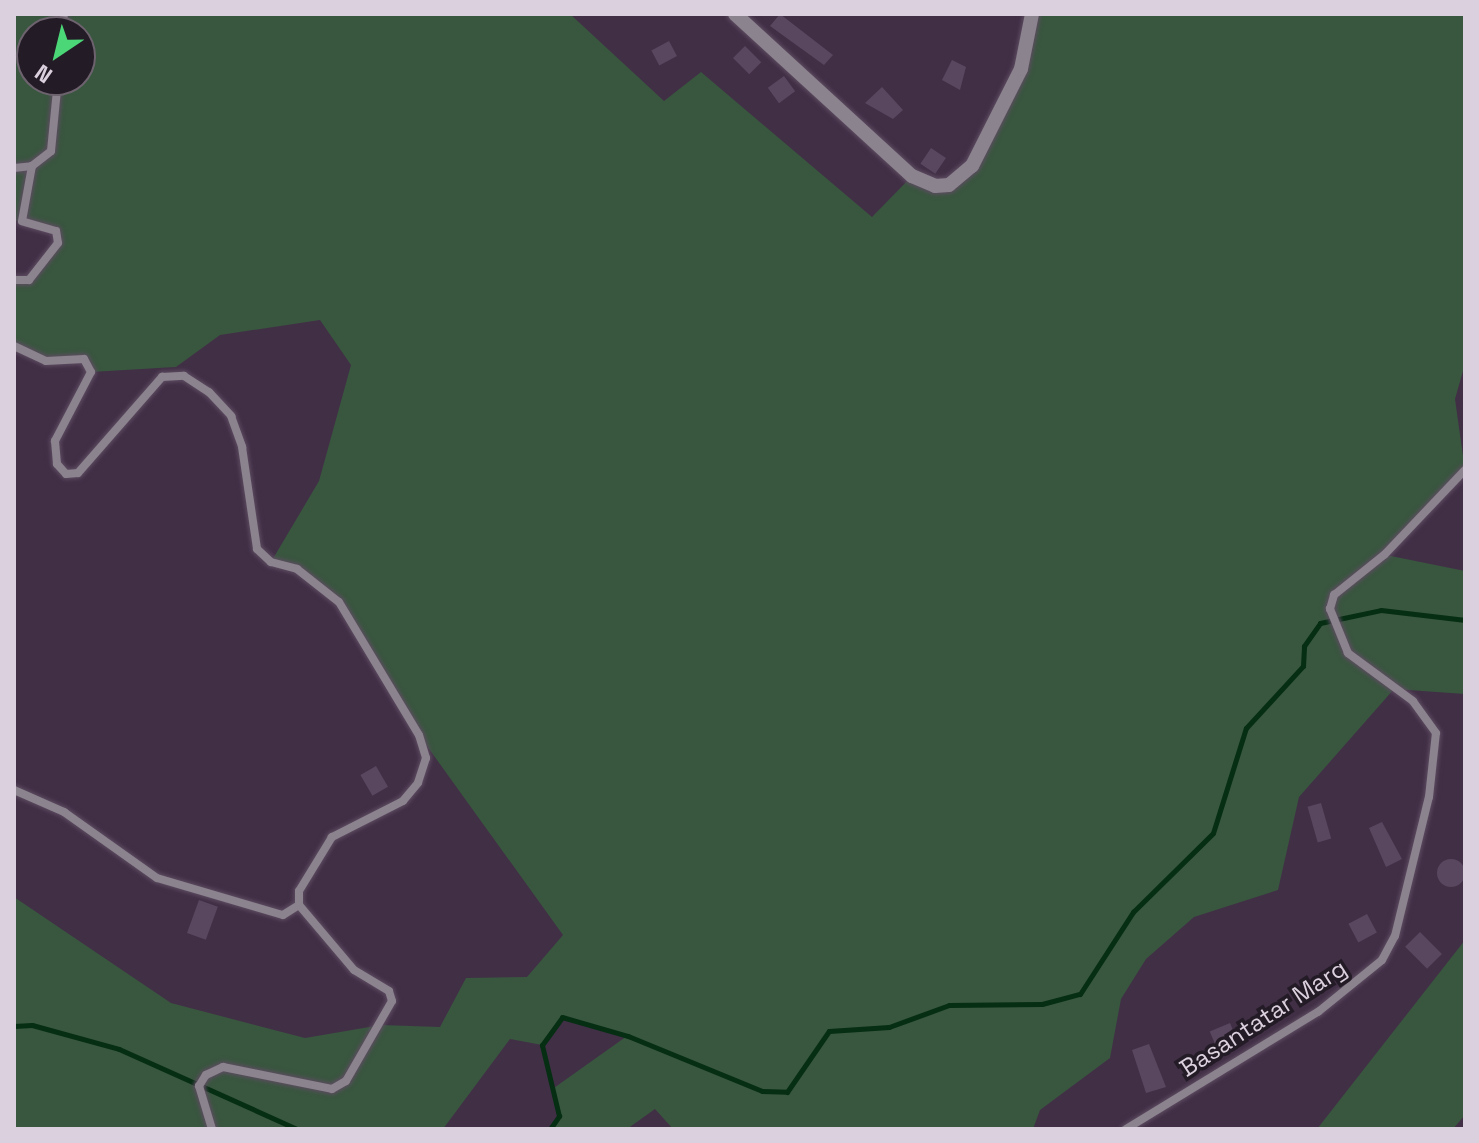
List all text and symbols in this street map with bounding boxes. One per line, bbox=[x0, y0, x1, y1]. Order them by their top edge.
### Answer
north arrow bbox=[16, 16, 96, 96]
text: N bbox=[29, 58, 57, 90]
street label: Basantatar Marg bbox=[1174, 953, 1352, 1083]

